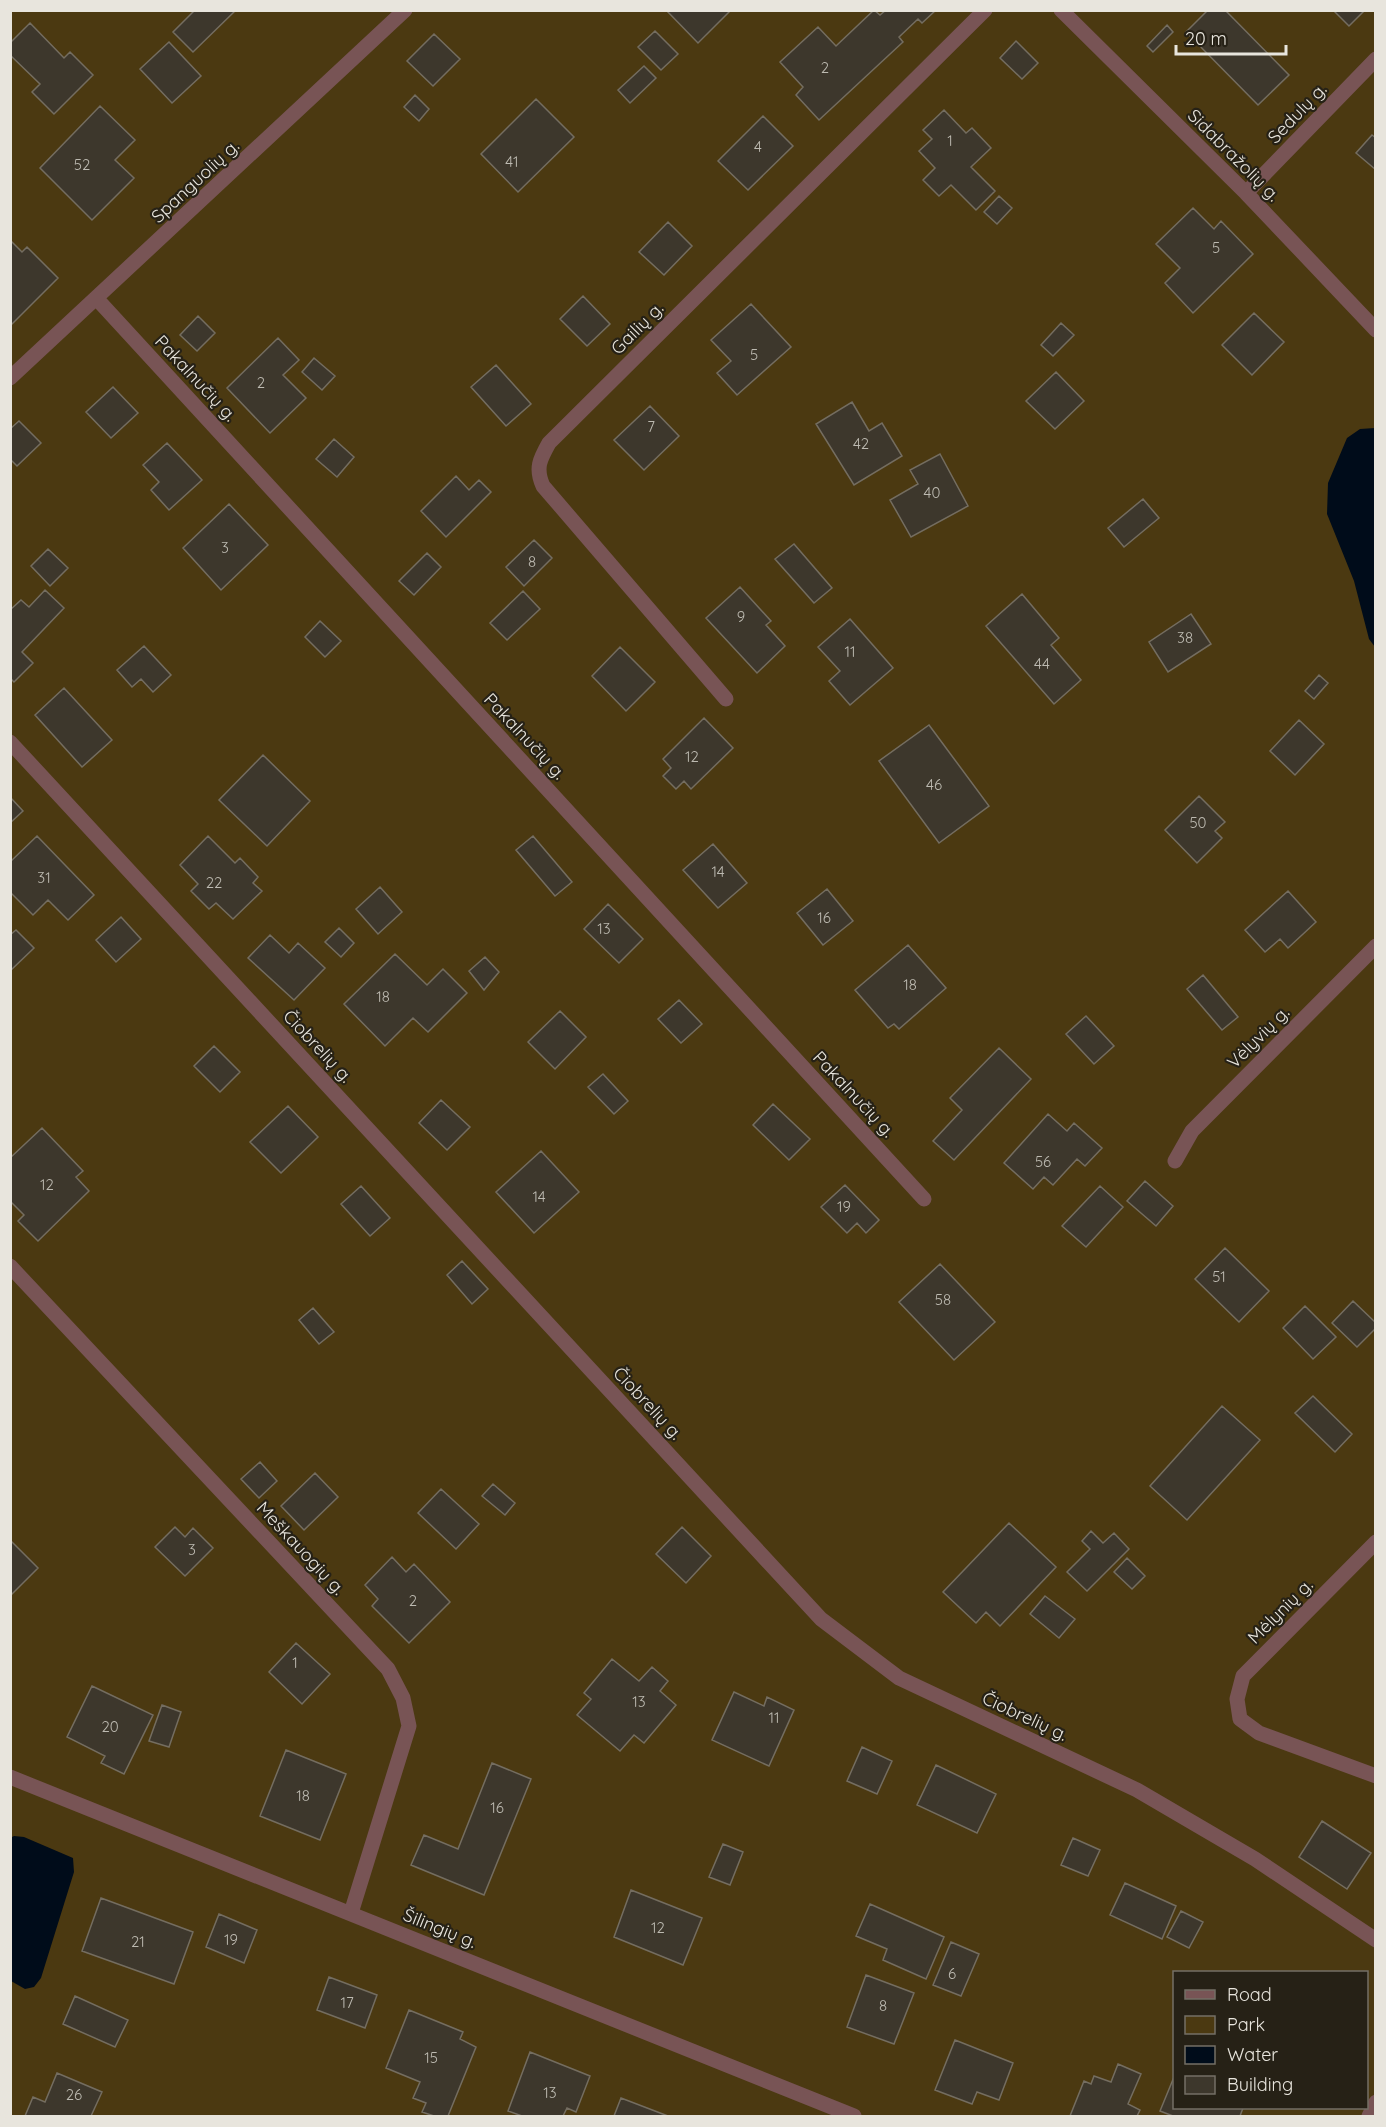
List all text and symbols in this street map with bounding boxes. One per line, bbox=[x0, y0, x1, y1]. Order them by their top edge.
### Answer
scale bar bbox=[1176, 18, 1286, 56]
text: 20 m bbox=[1185, 27, 1227, 50]
house number: 2 bbox=[821, 58, 829, 77]
street label: Sedulų g. bbox=[1263, 78, 1331, 148]
street label: Sidabražolių g. bbox=[1183, 104, 1285, 206]
house number: 1 bbox=[947, 131, 953, 150]
street label: Spanguolių g. bbox=[146, 134, 244, 228]
house number: 4 bbox=[754, 137, 762, 156]
house number: 41 bbox=[505, 152, 519, 171]
house number: 52 bbox=[74, 155, 90, 174]
house number: 5 bbox=[1212, 238, 1220, 257]
street label: Gailių g. bbox=[606, 297, 668, 359]
street label: Pakalnučių g. bbox=[150, 330, 242, 426]
house number: 5 bbox=[750, 345, 758, 364]
house number: 2 bbox=[257, 373, 265, 392]
house number: 7 bbox=[647, 417, 655, 436]
house number: 42 bbox=[853, 434, 869, 453]
house number: 40 bbox=[924, 483, 940, 502]
house number: 3 bbox=[221, 538, 229, 557]
house number: 8 bbox=[528, 552, 536, 571]
house number: 9 bbox=[737, 607, 745, 626]
house number: 38 bbox=[1177, 628, 1193, 647]
house number: 11 bbox=[844, 642, 856, 661]
house number: 44 bbox=[1034, 654, 1050, 673]
street label: Pakalnučių g. bbox=[479, 688, 571, 784]
house number: 12 bbox=[685, 747, 699, 766]
house number: 46 bbox=[926, 775, 942, 794]
house number: 50 bbox=[1189, 813, 1207, 832]
house number: 14 bbox=[711, 862, 725, 881]
house number: 31 bbox=[37, 868, 51, 887]
house number: 22 bbox=[206, 873, 222, 892]
house number: 16 bbox=[817, 908, 831, 927]
house number: 13 bbox=[597, 919, 611, 938]
house number: 18 bbox=[903, 975, 917, 994]
house number: 18 bbox=[376, 987, 390, 1006]
street label: Vėlyvių g. bbox=[1222, 1001, 1294, 1073]
street label: Čiobrelių g. bbox=[278, 1005, 358, 1087]
street label: Pakalnučių g. bbox=[808, 1046, 900, 1142]
house number: 56 bbox=[1035, 1152, 1051, 1171]
house number: 12 bbox=[40, 1175, 54, 1194]
house number: 14 bbox=[532, 1187, 546, 1206]
house number: 19 bbox=[837, 1197, 851, 1216]
house number: 51 bbox=[1212, 1267, 1226, 1286]
house number: 58 bbox=[935, 1290, 951, 1309]
street label: Čiobrelių g. bbox=[608, 1362, 688, 1444]
street label: Meškauogių g. bbox=[252, 1496, 350, 1600]
house number: 3 bbox=[188, 1540, 196, 1559]
street label: Mėlynių g. bbox=[1243, 1574, 1317, 1648]
house number: 2 bbox=[409, 1591, 417, 1610]
house number: 1 bbox=[292, 1653, 298, 1672]
street label: Čiobrelių g. bbox=[979, 1686, 1071, 1746]
house number: 13 bbox=[632, 1692, 646, 1711]
house number: 11 bbox=[768, 1708, 780, 1727]
house number: 20 bbox=[101, 1717, 119, 1736]
house number: 18 bbox=[296, 1786, 310, 1805]
house number: 16 bbox=[490, 1798, 504, 1817]
street label: Šilingių g. bbox=[400, 1903, 480, 1953]
house number: 12 bbox=[651, 1918, 665, 1937]
house number: 19 bbox=[224, 1930, 238, 1949]
house number: 21 bbox=[131, 1932, 145, 1951]
house number: 6 bbox=[948, 1964, 956, 1983]
legend bbox=[1173, 1971, 1368, 2109]
text: Road bbox=[1227, 1983, 1272, 2006]
house number: 17 bbox=[340, 1993, 354, 2012]
house number: 8 bbox=[879, 1996, 887, 2015]
text: Park bbox=[1227, 2013, 1265, 2036]
text: Water bbox=[1227, 2043, 1278, 2066]
house number: 15 bbox=[424, 2048, 438, 2067]
text: Building bbox=[1227, 2073, 1293, 2096]
house number: 13 bbox=[543, 2083, 557, 2102]
house number: 26 bbox=[66, 2085, 82, 2104]

